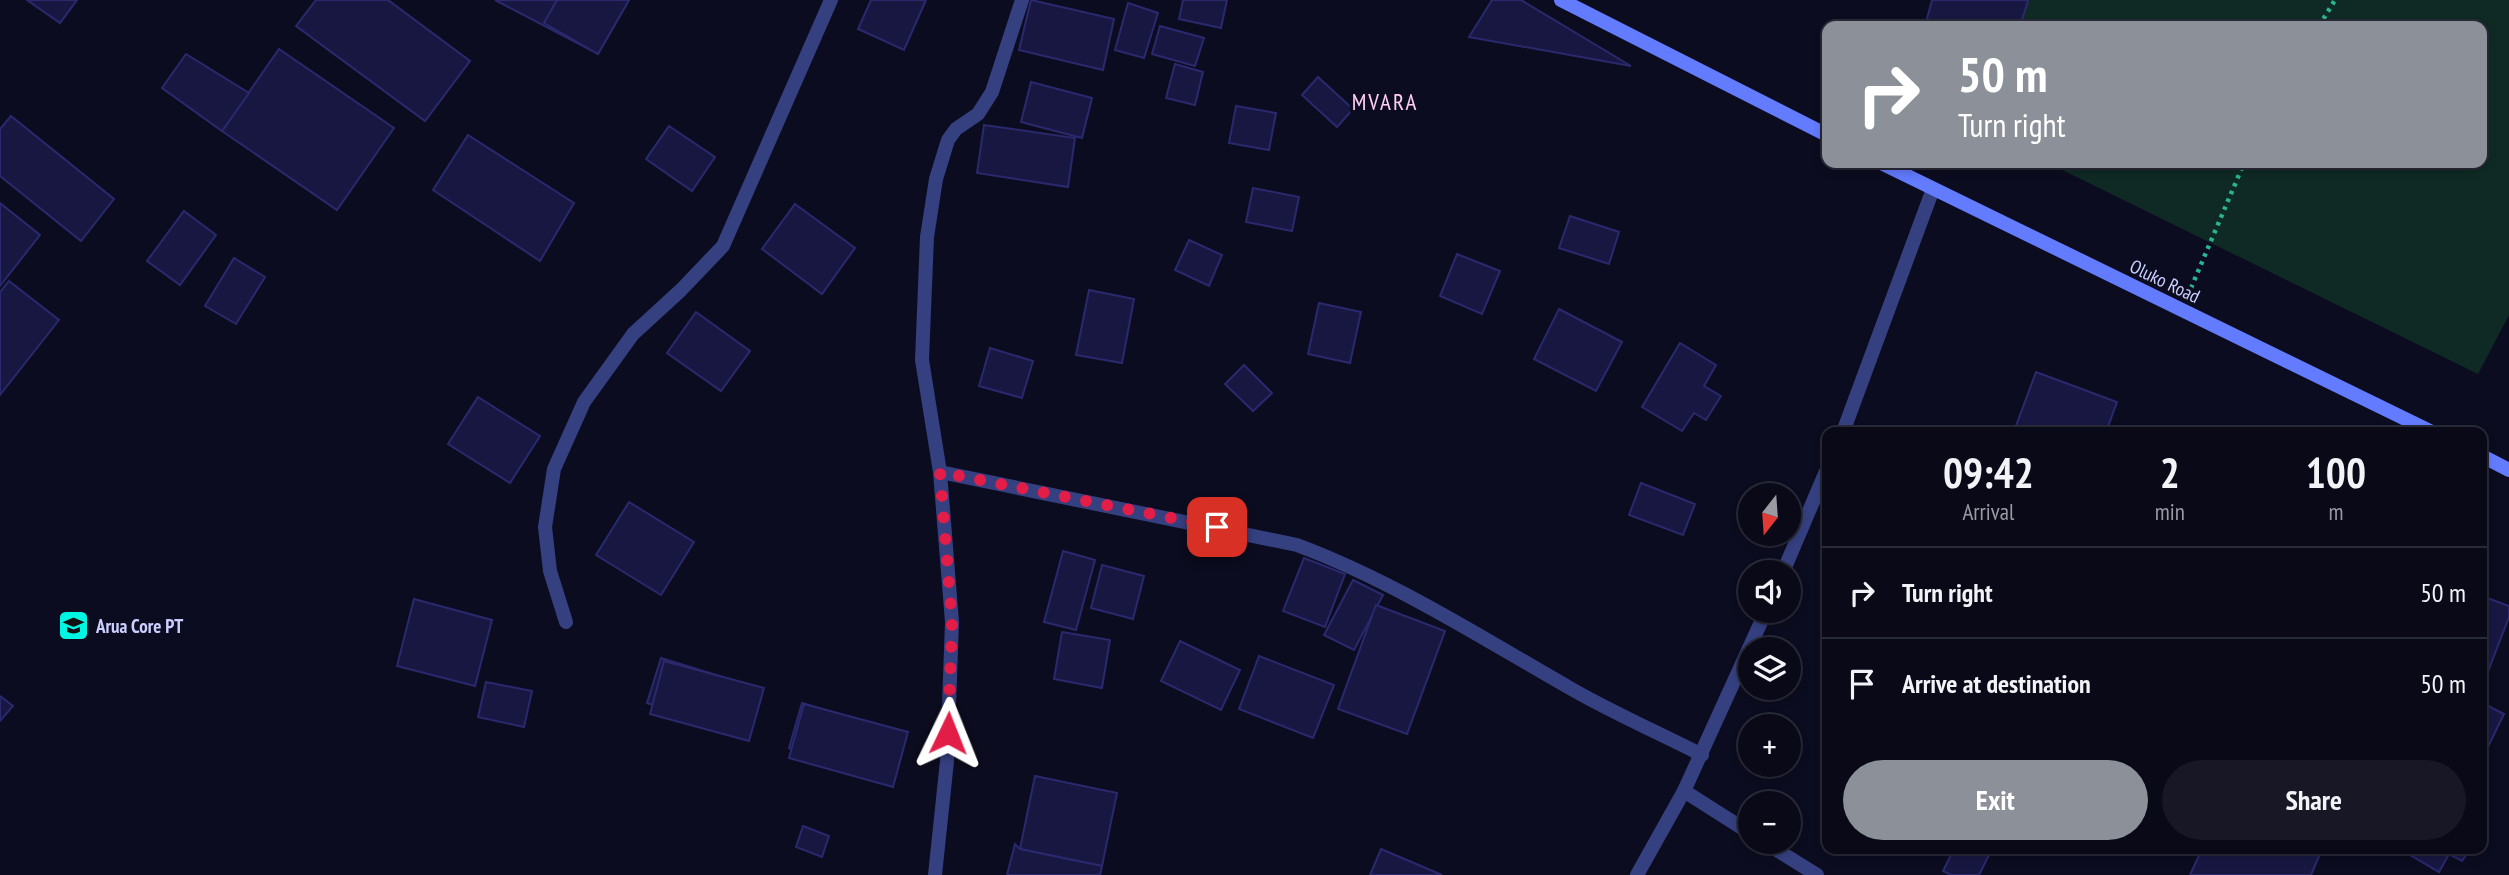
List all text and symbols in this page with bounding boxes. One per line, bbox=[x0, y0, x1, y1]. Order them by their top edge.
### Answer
text: 50 m bbox=[1958, 42, 2047, 106]
icon: right bbox=[1843, 49, 1934, 140]
district label: MVARA bbox=[1352, 87, 1418, 116]
text: Turn right bbox=[1958, 104, 2066, 146]
street label: Oluko Road bbox=[2126, 254, 2204, 308]
text: 09:42 bbox=[1943, 445, 2034, 500]
text: 2 bbox=[2160, 445, 2180, 500]
text: 100 bbox=[2306, 445, 2366, 500]
north arrow bbox=[1738, 483, 1801, 546]
map controls bbox=[1738, 483, 1801, 854]
pin bbox=[1187, 497, 1247, 557]
text: Arrival bbox=[1962, 497, 2014, 526]
text: min bbox=[2155, 497, 2185, 526]
text: m bbox=[2328, 497, 2343, 526]
icon: arrive bbox=[1198, 508, 1236, 546]
button: sound bbox=[1738, 560, 1801, 623]
icon: right bbox=[1843, 574, 1881, 612]
text: Turn right bbox=[1902, 576, 1993, 609]
text: 50 m bbox=[2420, 576, 2466, 609]
school or university icon: Arua Core PT bbox=[56, 609, 90, 643]
place label: Arua Core PT bbox=[95, 614, 183, 638]
button: layers bbox=[1738, 637, 1801, 700]
icon: arrive bbox=[1843, 665, 1881, 703]
text: Arrive at destination bbox=[1902, 667, 2091, 700]
text: 50 m bbox=[2420, 667, 2466, 700]
position arrow bbox=[911, 696, 985, 770]
button: + bbox=[1738, 714, 1801, 777]
button: Exit bbox=[1843, 760, 2148, 840]
button: Share bbox=[2162, 760, 2466, 840]
button: − bbox=[1738, 791, 1801, 854]

